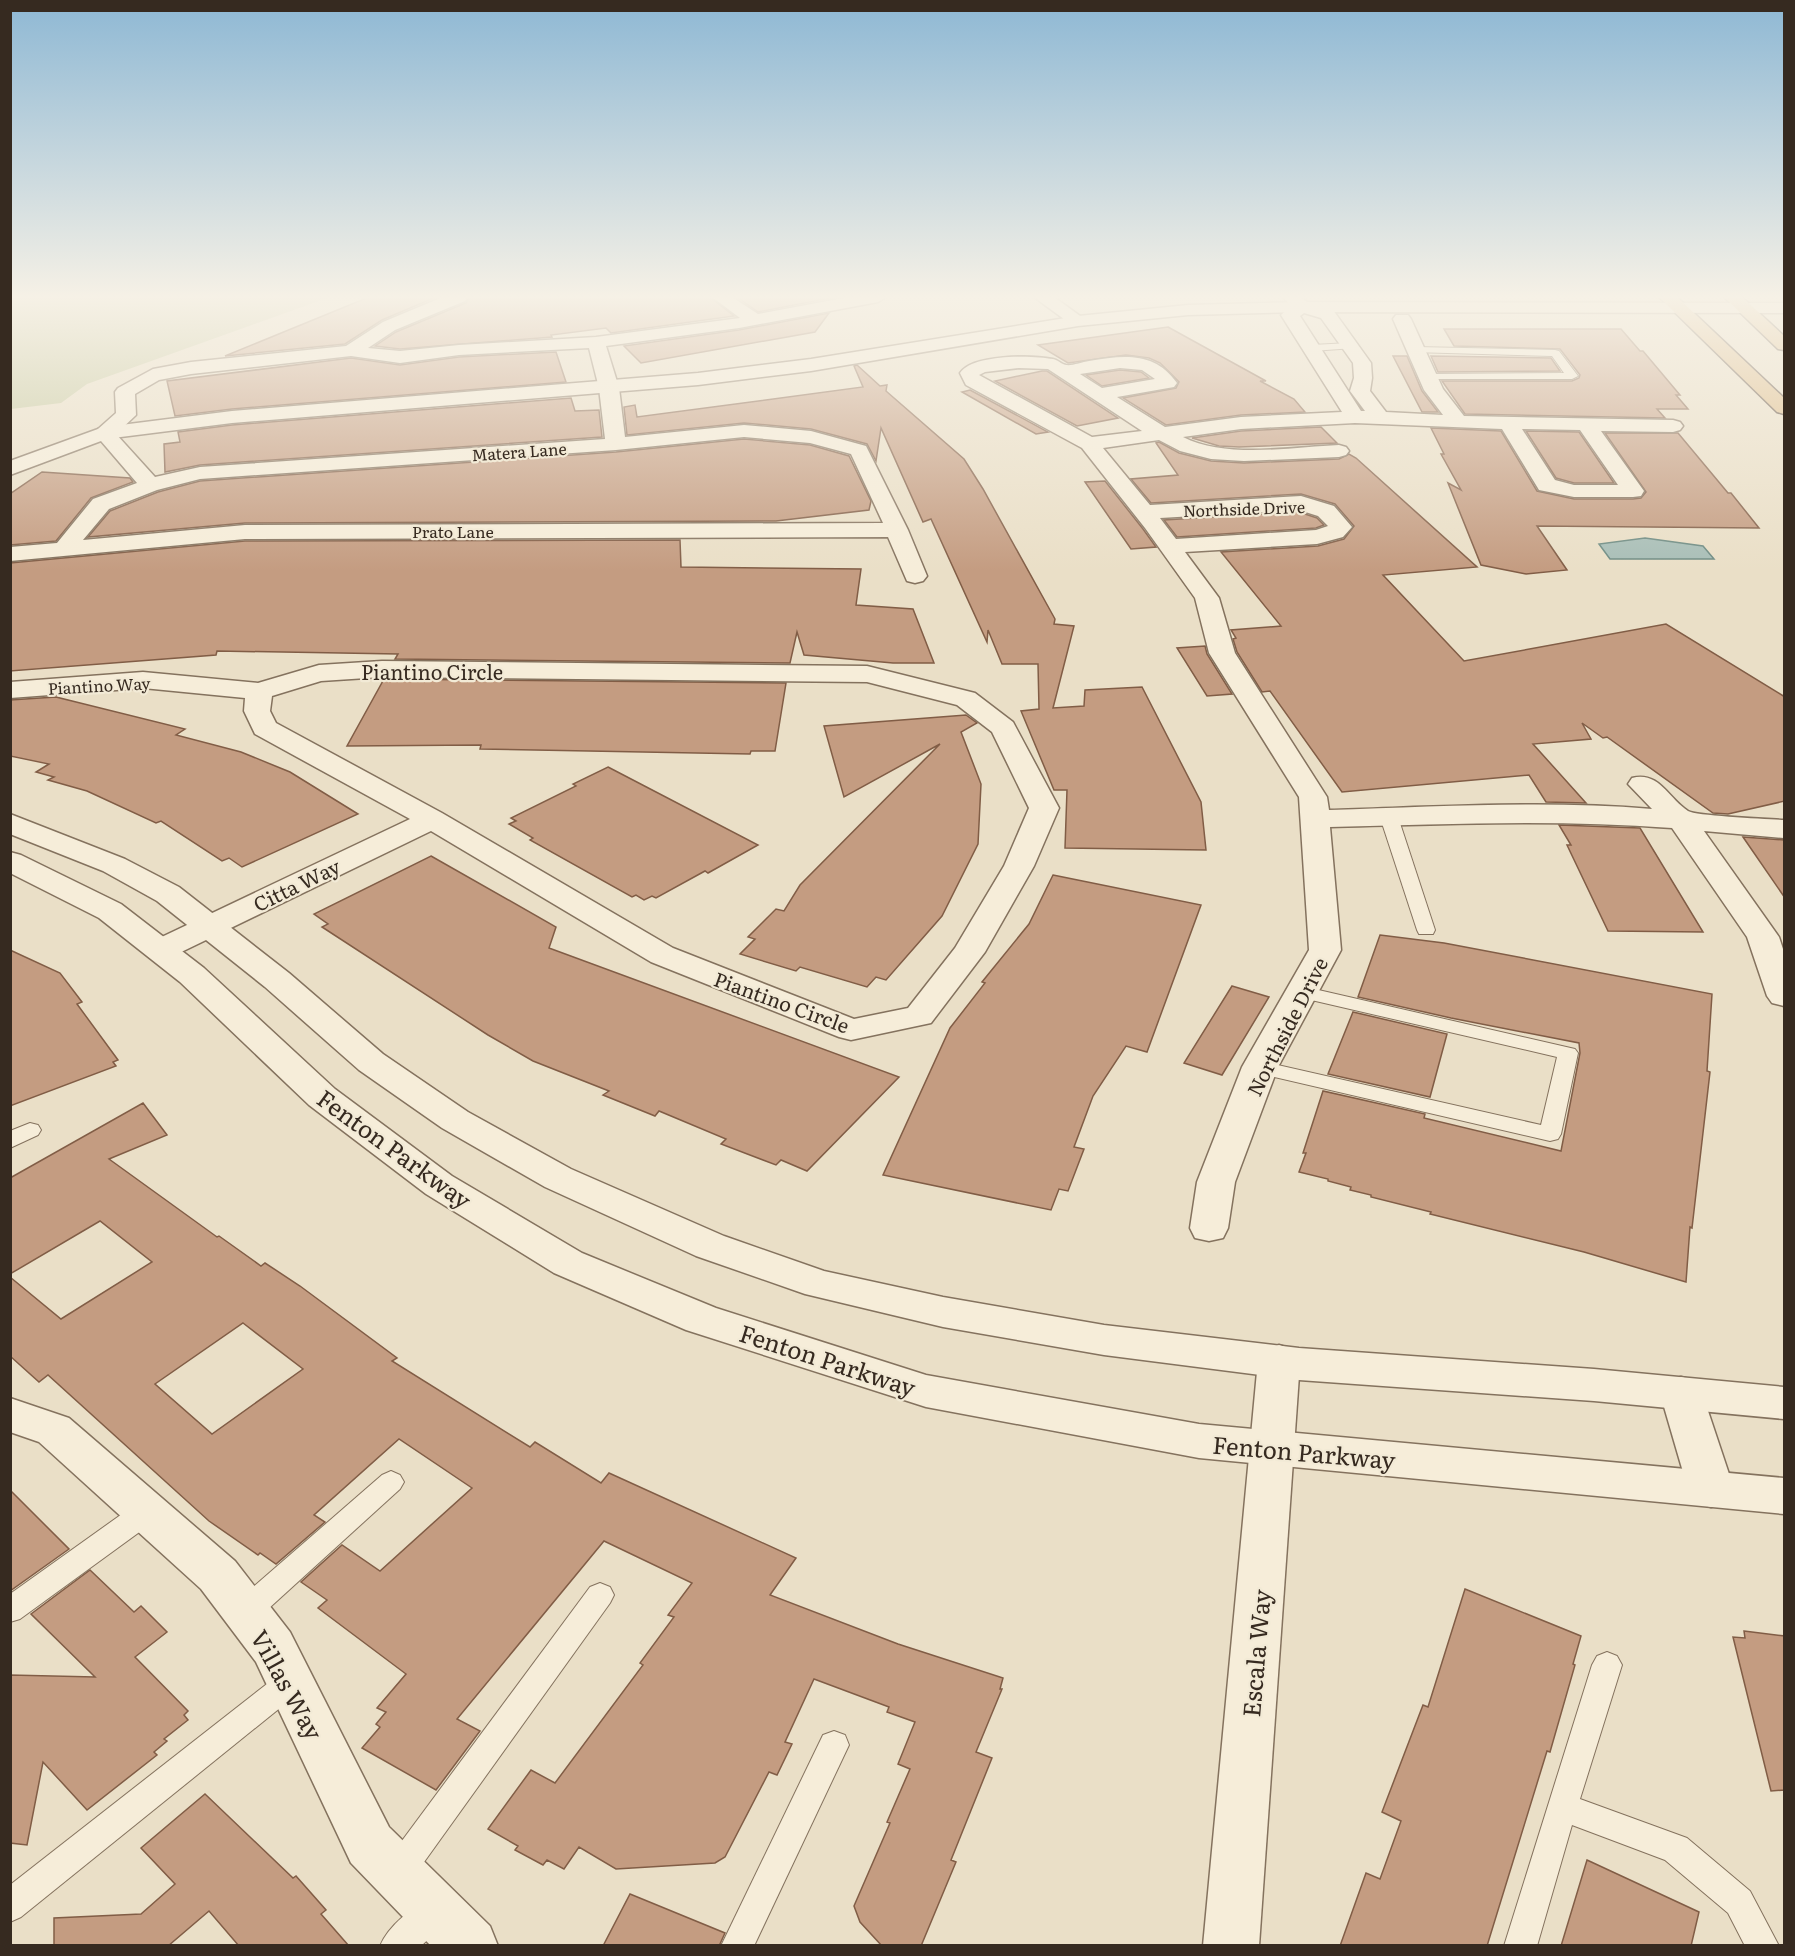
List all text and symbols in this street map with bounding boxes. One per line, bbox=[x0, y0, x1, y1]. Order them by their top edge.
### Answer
street label: Matera Lane bbox=[471, 436, 567, 466]
street label: Northside Drive bbox=[1183, 494, 1305, 522]
street label: Prato Lane bbox=[412, 519, 494, 543]
street label: Piantino Circle bbox=[361, 656, 503, 686]
street label: Piantino Way bbox=[47, 670, 152, 700]
street label: Citta Way bbox=[247, 850, 345, 918]
street label: Northside Drive bbox=[1238, 951, 1334, 1101]
street label: Piantino Circle bbox=[710, 963, 854, 1039]
street label: Fenton Parkway bbox=[311, 1080, 480, 1216]
street label: Fenton Parkway bbox=[735, 1314, 921, 1404]
street label: Fenton Parkway bbox=[1211, 1426, 1397, 1476]
street label: Escala Way bbox=[1232, 1587, 1278, 1718]
street label: Villas Way bbox=[243, 1623, 333, 1746]

